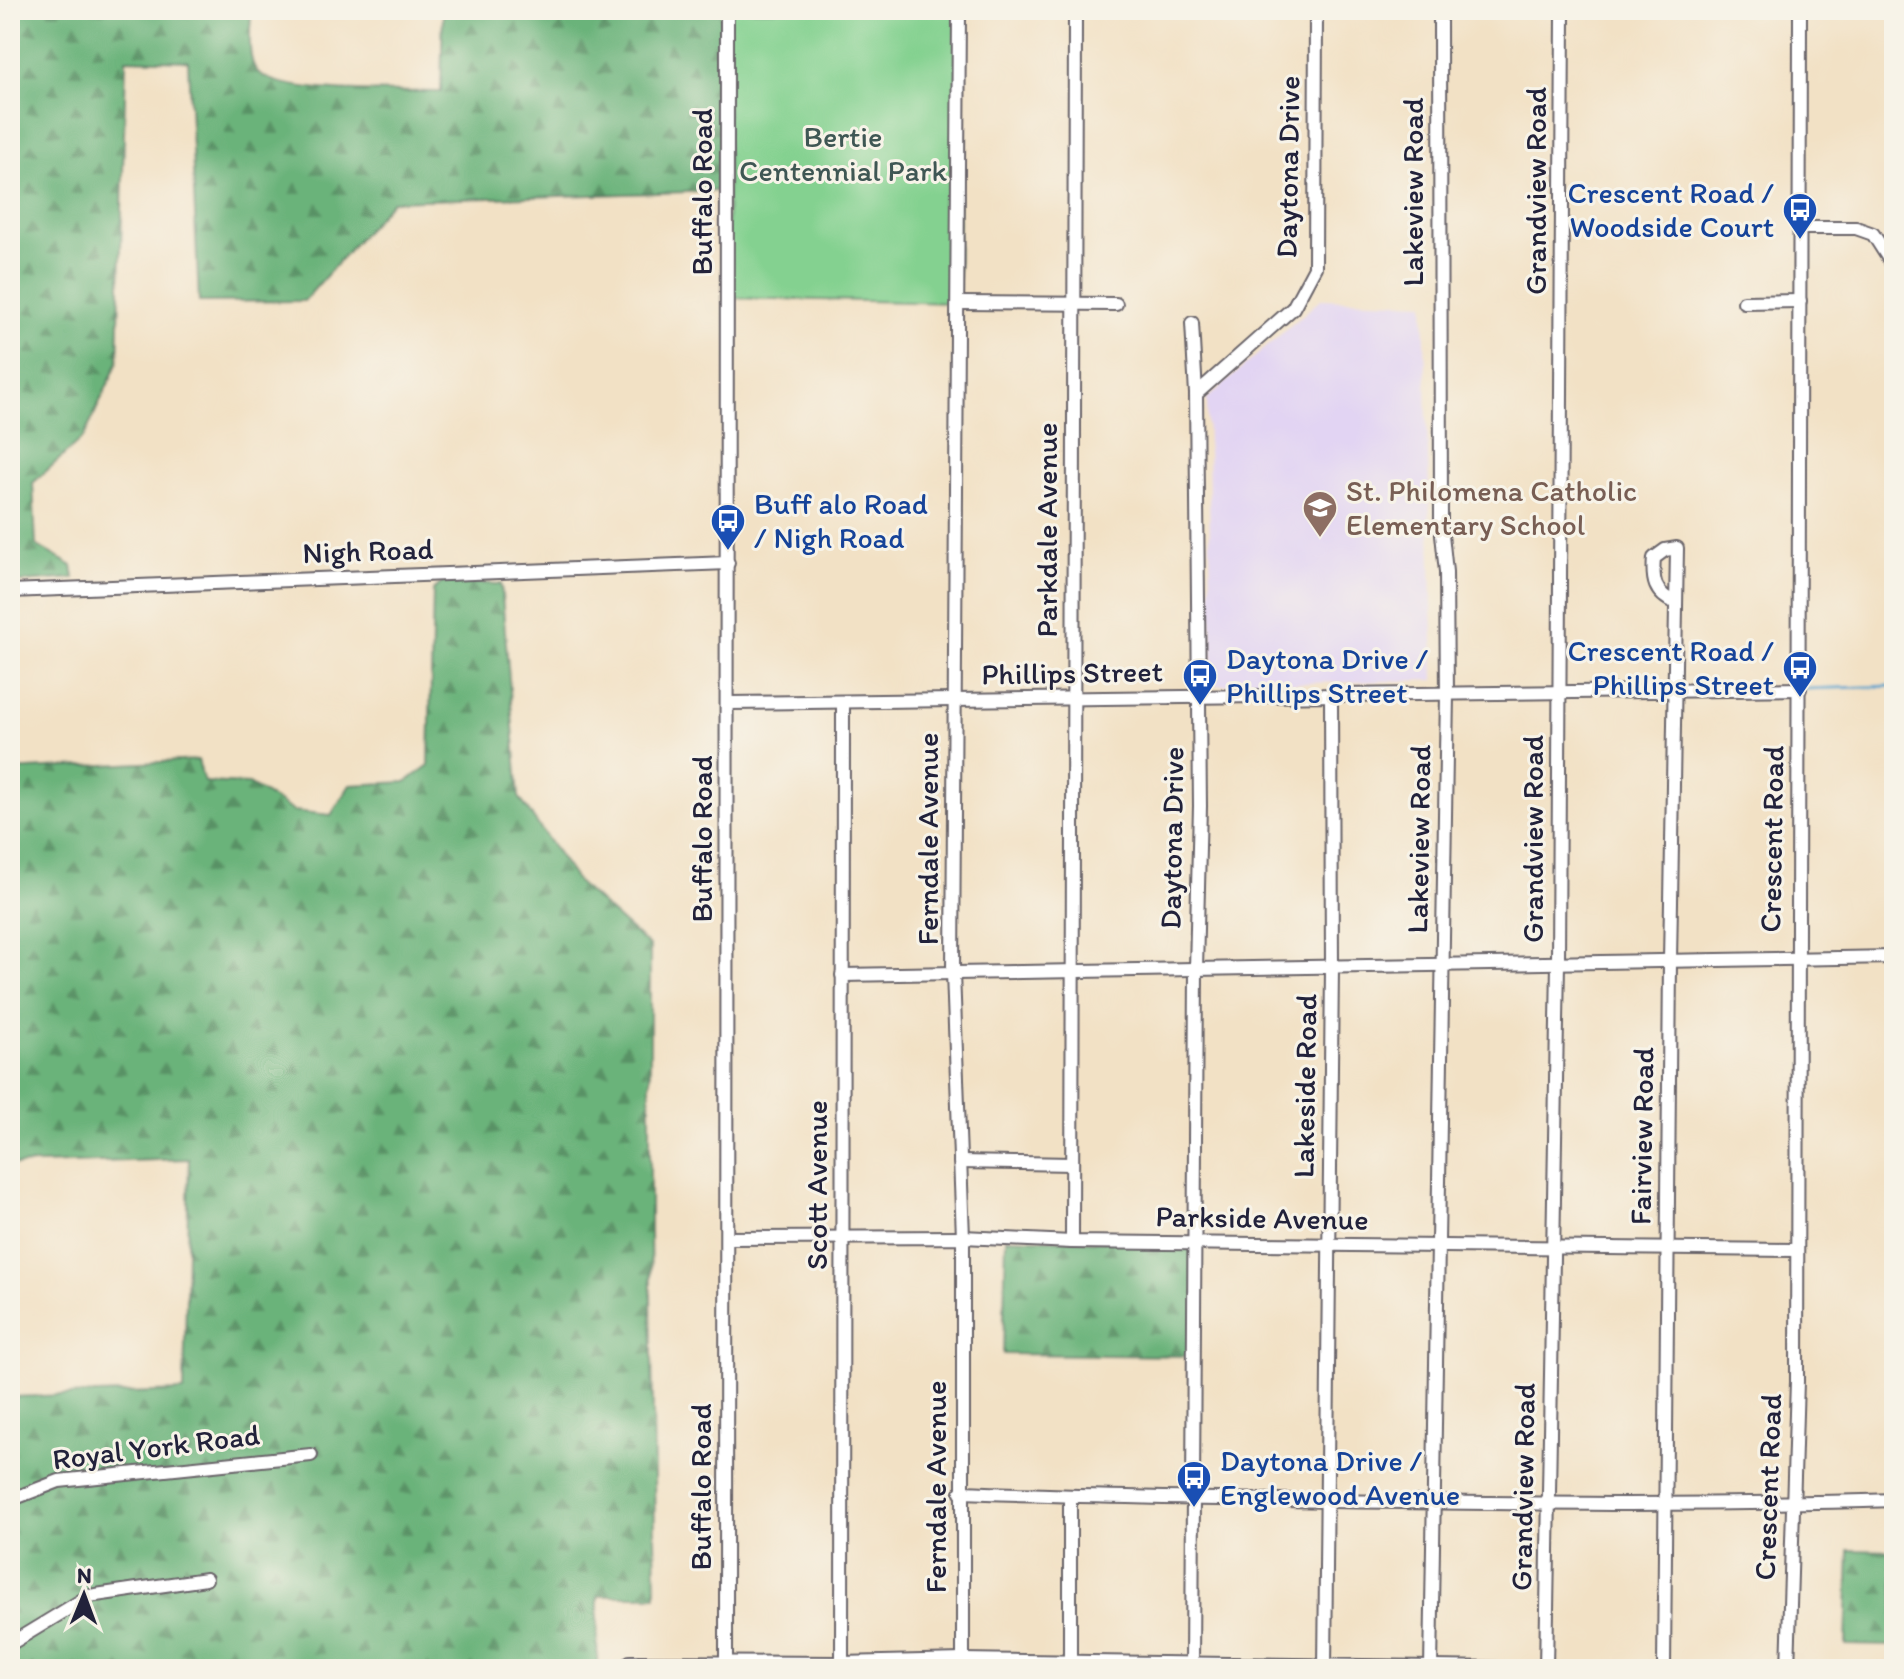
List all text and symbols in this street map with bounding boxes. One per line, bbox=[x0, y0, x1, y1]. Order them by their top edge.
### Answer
street label: Daytona Drive bbox=[1267, 75, 1308, 259]
street label: Grandview Road bbox=[1517, 87, 1554, 295]
street label: Lakeview Road bbox=[1394, 97, 1431, 287]
street label: Buffalo Road bbox=[683, 108, 720, 276]
park label: Bertie Centennial Park bbox=[739, 118, 947, 189]
place label: Crescent Road / Woodside Court bbox=[1567, 174, 1774, 245]
bus stop icon: Crescent Road / Woodside Court bbox=[1781, 191, 1819, 241]
street label: Parkdale Avenue bbox=[1028, 422, 1065, 638]
place label: St. Philomena Catholic Elementary School bbox=[1346, 472, 1637, 543]
place label: Buff alo Road / Nigh Road bbox=[754, 485, 928, 556]
school or university icon: St. Philomena Catholic Elementary School bbox=[1301, 489, 1339, 539]
bus stop icon: Buff alo Road / Nigh Road bbox=[709, 502, 747, 552]
street label: Nigh Road bbox=[302, 530, 434, 571]
place label: Crescent Road / Phillips Street bbox=[1567, 632, 1774, 703]
place label: Daytona Drive / Phillips Street bbox=[1226, 640, 1428, 711]
bus stop icon: Crescent Road / Phillips Street bbox=[1781, 649, 1819, 699]
street label: Phillips Street bbox=[981, 652, 1163, 693]
bus stop icon: Daytona Drive / Phillips Street bbox=[1181, 657, 1219, 707]
street label: Ferndale Avenue bbox=[909, 733, 946, 945]
street label: Grandview Road bbox=[1514, 735, 1551, 943]
street label: Lakeview Road bbox=[1398, 744, 1439, 934]
street label: Crescent Road bbox=[1751, 745, 1792, 933]
street label: Daytona Drive bbox=[1151, 746, 1192, 930]
street label: Buffalo Road bbox=[683, 755, 720, 923]
street label: Lakeside Road bbox=[1284, 993, 1325, 1178]
street label: Fairview Road bbox=[1621, 1046, 1662, 1225]
street label: Scott Avenue bbox=[798, 1100, 835, 1270]
street label: Parkside Avenue bbox=[1155, 1197, 1369, 1238]
street label: Ferndale Avenue bbox=[917, 1381, 954, 1593]
street label: Grandview Road bbox=[1502, 1383, 1543, 1591]
street label: Crescent Road bbox=[1746, 1393, 1789, 1581]
street label: Buffalo Road bbox=[682, 1403, 719, 1571]
street label: Royal York Road bbox=[50, 1415, 262, 1478]
place label: Daytona Drive / Englewood Avenue bbox=[1220, 1442, 1460, 1513]
bus stop icon: Daytona Drive / Englewood Avenue bbox=[1175, 1459, 1213, 1509]
north arrow bbox=[44, 1555, 124, 1635]
text: N bbox=[77, 1562, 92, 1589]

